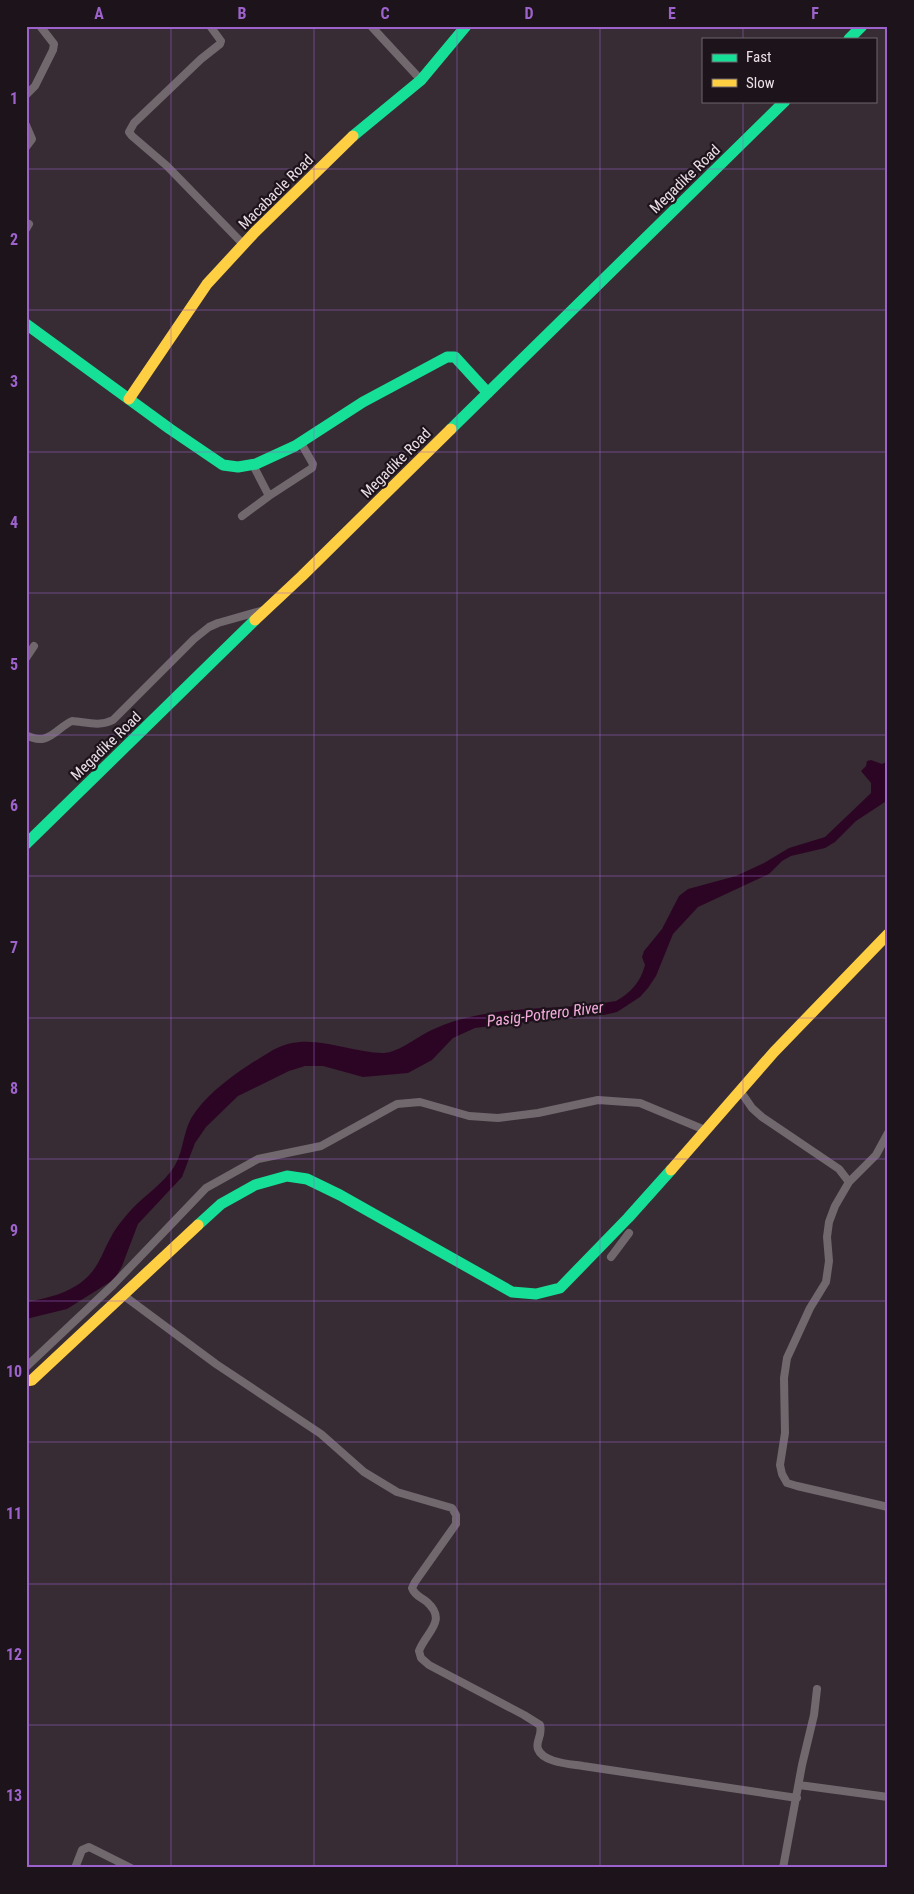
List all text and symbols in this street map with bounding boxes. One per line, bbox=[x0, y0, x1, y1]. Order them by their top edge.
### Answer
text: A bbox=[94, 4, 104, 23]
text: B bbox=[238, 4, 247, 23]
text: C bbox=[380, 4, 390, 23]
text: D bbox=[524, 4, 534, 23]
text: E bbox=[668, 4, 676, 23]
text: F bbox=[811, 4, 819, 23]
legend bbox=[702, 38, 876, 102]
text: Fast bbox=[746, 48, 771, 66]
text: Slow bbox=[746, 74, 775, 92]
text: 1 bbox=[10, 89, 18, 108]
street label: Megadike Road bbox=[646, 141, 724, 217]
street label: Macabacle Road bbox=[235, 151, 317, 233]
text: 2 bbox=[10, 230, 18, 249]
text: 3 bbox=[10, 372, 18, 391]
street label: Megadike Road bbox=[357, 424, 435, 502]
text: 4 bbox=[10, 513, 18, 532]
text: 5 bbox=[10, 655, 18, 674]
street label: Megadike Road bbox=[67, 708, 145, 784]
text: 6 bbox=[10, 796, 18, 815]
text: 7 bbox=[10, 938, 18, 957]
water label: Pasig-Potrero River bbox=[486, 997, 606, 1031]
text: 8 bbox=[10, 1079, 18, 1098]
text: 9 bbox=[10, 1221, 18, 1240]
text: 10 bbox=[6, 1362, 22, 1381]
text: 11 bbox=[6, 1504, 22, 1523]
text: 12 bbox=[6, 1645, 22, 1664]
text: 13 bbox=[6, 1786, 22, 1805]

